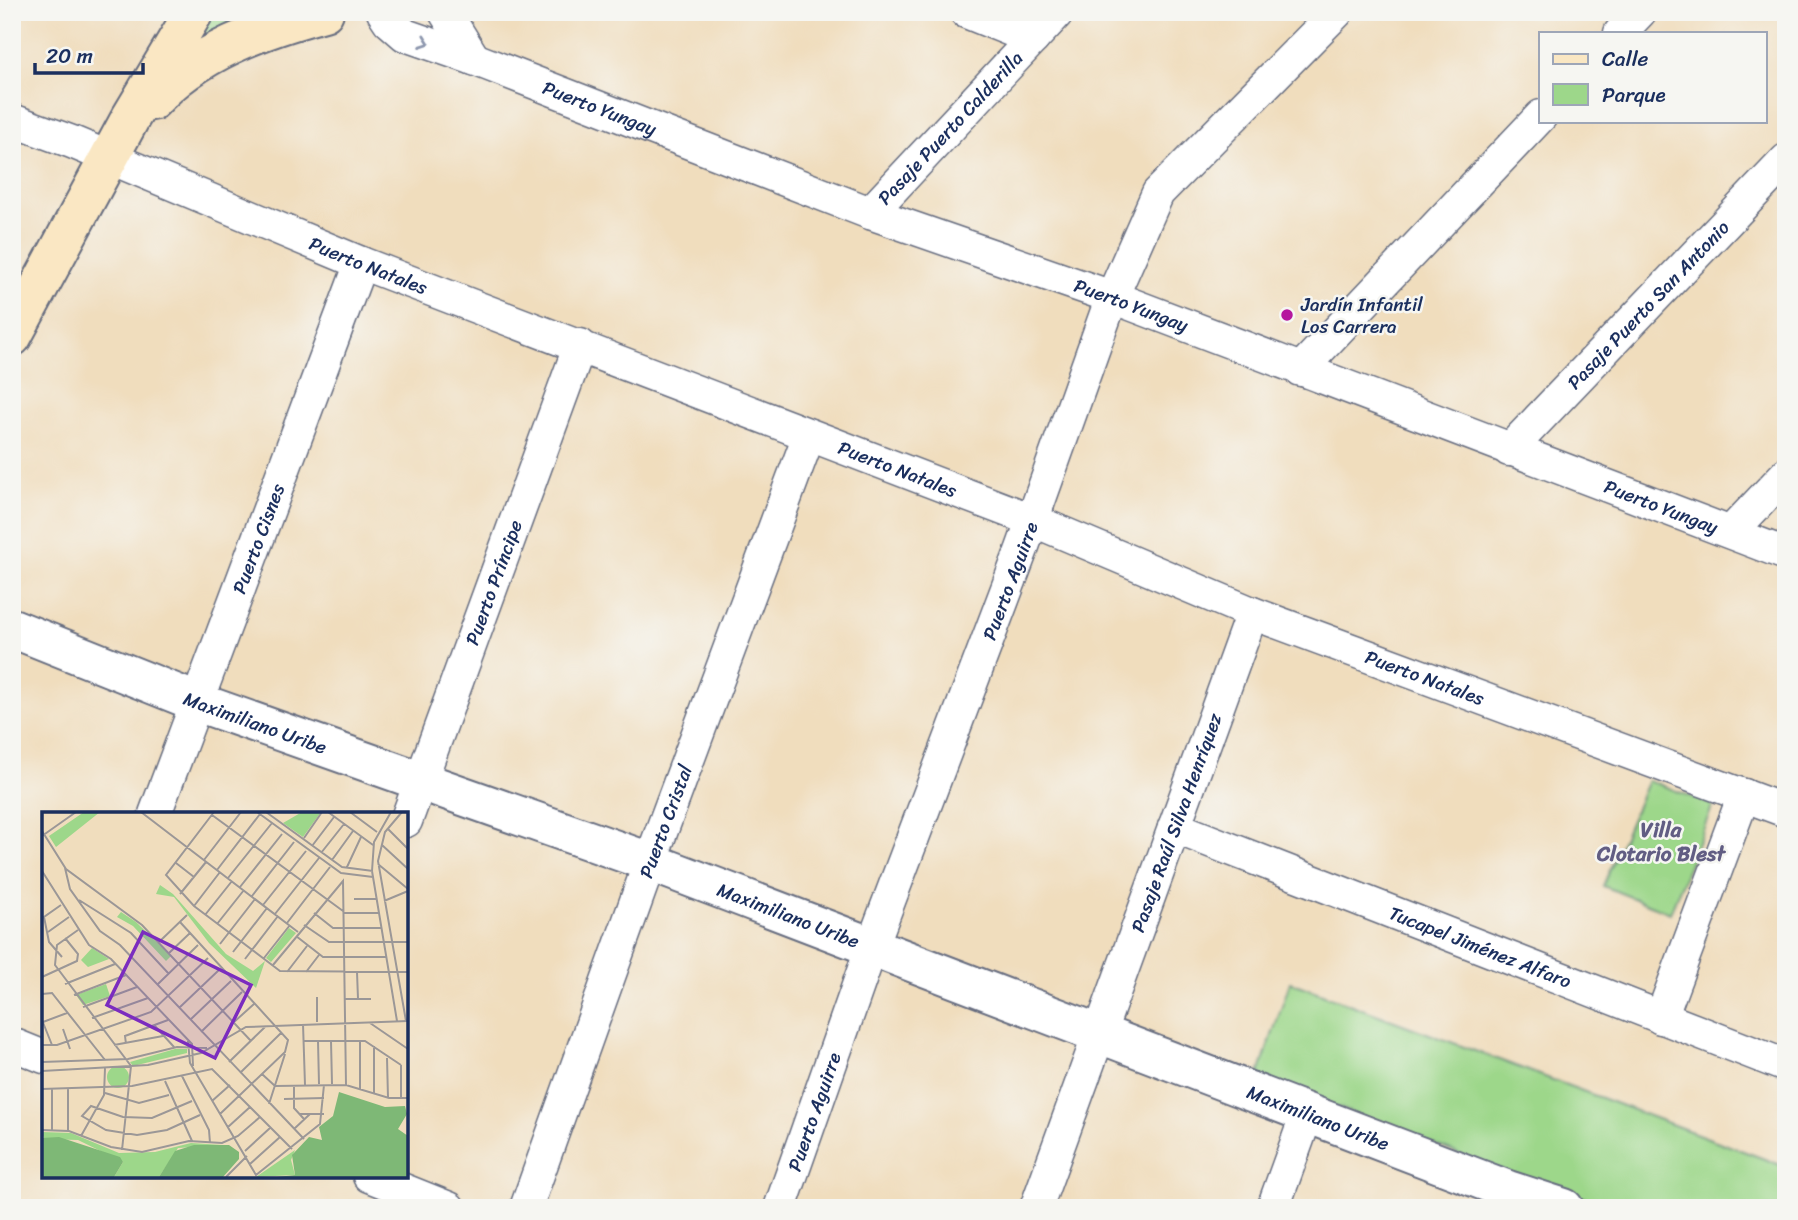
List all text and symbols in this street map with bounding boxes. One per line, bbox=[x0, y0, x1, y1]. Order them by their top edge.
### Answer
scale bar bbox=[35, 32, 144, 76]
legend bbox=[1539, 32, 1766, 122]
one-way arrow bbox=[418, 33, 430, 47]
text: 20 m bbox=[46, 37, 93, 75]
text: Calle bbox=[1602, 40, 1649, 78]
street label: Pasaje Puerto Calderilla bbox=[869, 43, 1032, 213]
street label: Puerto Yungay bbox=[538, 71, 662, 146]
text: Parque bbox=[1602, 76, 1666, 114]
street label: Pasaje Puerto San Antonio bbox=[1559, 212, 1738, 397]
street label: Puerto Natales bbox=[304, 227, 433, 304]
street label: Puerto Yungay bbox=[1069, 269, 1193, 342]
place label: Jardín Infantil Los Carrera bbox=[1300, 288, 1423, 343]
marker: Jardín Infantil Los Carrera bbox=[1279, 307, 1295, 323]
street label: Puerto Natales bbox=[833, 431, 962, 507]
street label: Puerto Yungay bbox=[1599, 470, 1723, 544]
street label: Puerto Cisnes bbox=[223, 479, 294, 599]
street label: Puerto Príncipe bbox=[456, 515, 532, 650]
street label: Puerto Aguirre bbox=[973, 517, 1047, 645]
street label: Puerto Natales bbox=[1360, 640, 1489, 715]
street label: Maximiliano Uribe bbox=[178, 682, 332, 764]
street label: Pasaje Raúl Silva Henríquez bbox=[1121, 707, 1232, 937]
street label: Puerto Cristal bbox=[630, 759, 702, 883]
district label: Villa Clotario Blest bbox=[1596, 811, 1727, 873]
inset map bbox=[42, 812, 408, 1178]
street label: Maximiliano Uribe bbox=[712, 873, 865, 958]
street label: Tucapel Jiménez Alfaro bbox=[1384, 897, 1577, 998]
street label: Puerto Aguirre bbox=[778, 1048, 850, 1176]
street label: Maximiliano Uribe bbox=[1242, 1076, 1394, 1160]

